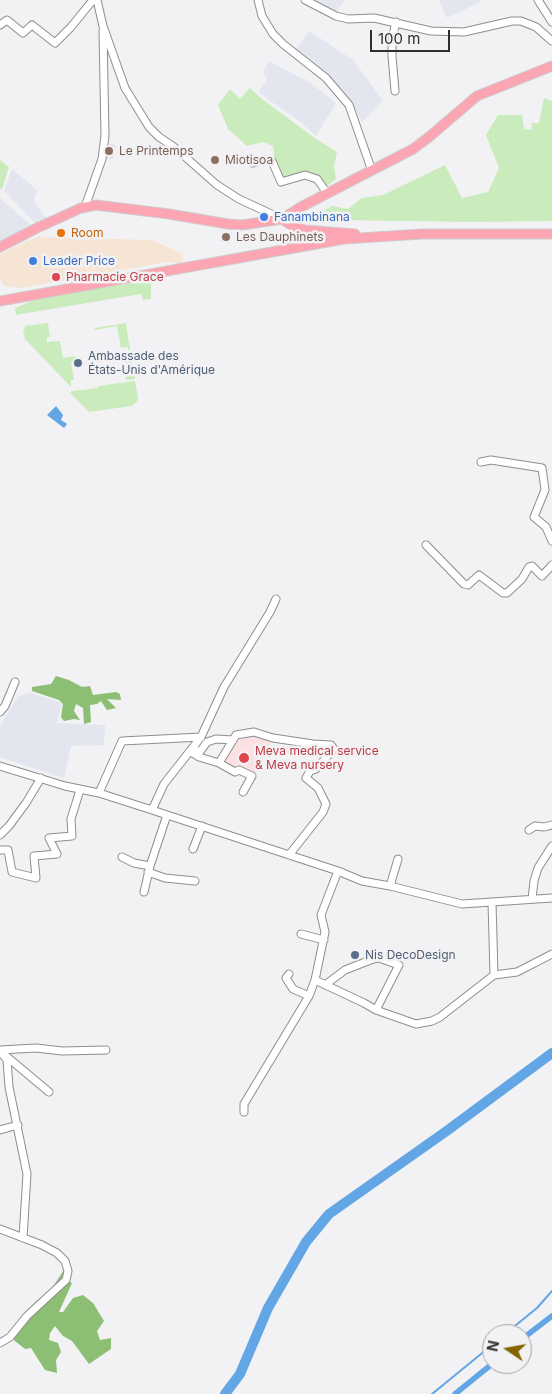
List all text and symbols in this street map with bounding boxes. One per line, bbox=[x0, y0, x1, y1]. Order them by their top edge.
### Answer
scale bar bbox=[372, 20, 452, 52]
text: 100 m bbox=[378, 29, 420, 48]
place label: Le Printemps bbox=[119, 144, 194, 158]
marker: Le Printemps bbox=[103, 145, 115, 157]
place label: Miotisoa bbox=[225, 153, 273, 167]
marker: Miotisoa bbox=[209, 154, 221, 166]
place label: Fanambinana bbox=[274, 210, 350, 224]
marker: Fanambinana bbox=[258, 211, 270, 223]
place label: Room bbox=[71, 226, 103, 240]
marker: Room bbox=[55, 227, 67, 239]
place label: Les Dauphinets bbox=[236, 230, 324, 244]
marker: Les Dauphinets bbox=[220, 231, 232, 243]
place label: Leader Price bbox=[43, 254, 115, 268]
marker: Leader Price bbox=[27, 255, 39, 267]
place label: Pharmacie Grace bbox=[66, 270, 164, 284]
marker: Pharmacie Grace bbox=[50, 271, 62, 283]
place label: Ambassade des États-Unis d'Amérique bbox=[88, 349, 215, 377]
marker: Ambassade des États-Unis d'Amérique bbox=[72, 357, 84, 369]
place label: Meva medical service & Meva nursery bbox=[255, 744, 379, 772]
marker: Meva medical service & Meva nursery bbox=[237, 751, 251, 765]
place label: Nis DecoDesign bbox=[365, 948, 456, 962]
marker: Nis DecoDesign bbox=[349, 949, 361, 961]
north arrow bbox=[482, 1324, 532, 1374]
text: N bbox=[483, 1339, 502, 1353]

